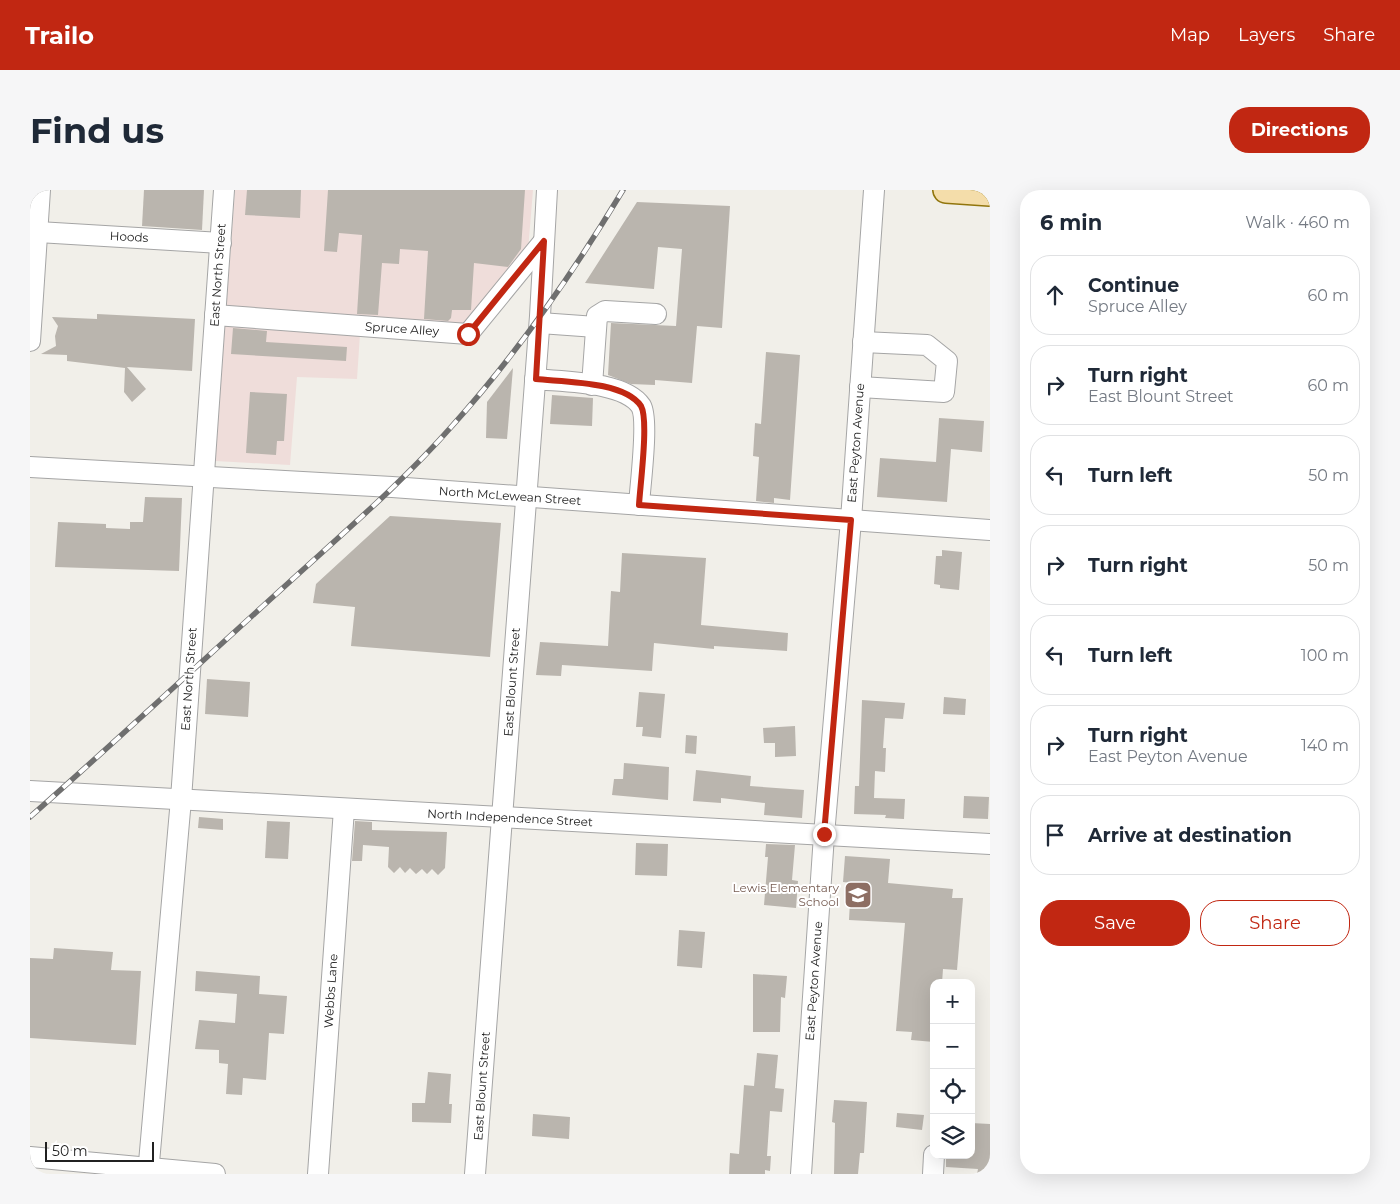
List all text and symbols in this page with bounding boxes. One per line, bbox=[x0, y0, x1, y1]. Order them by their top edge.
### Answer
text: Trailo bbox=[25, 21, 94, 50]
text: Map bbox=[1170, 24, 1210, 46]
text: Layers bbox=[1238, 24, 1295, 46]
text: Share bbox=[1323, 24, 1375, 46]
button: Directions bbox=[1229, 107, 1370, 153]
text: Find us bbox=[30, 109, 164, 152]
text: 6 min bbox=[1040, 210, 1102, 235]
text: Walk · 460 m bbox=[1245, 213, 1350, 232]
street label: East North Street bbox=[206, 223, 229, 327]
street label: Hoods bbox=[109, 228, 149, 245]
text: Continue bbox=[1088, 274, 1179, 297]
icon: ahead bbox=[1041, 281, 1069, 309]
text: 60 m bbox=[1307, 286, 1349, 305]
text: Spruce Alley bbox=[1088, 297, 1187, 316]
street label: Spruce Alley bbox=[365, 318, 440, 339]
route start bbox=[457, 323, 480, 346]
text: Turn right bbox=[1088, 364, 1188, 387]
icon: right bbox=[1041, 371, 1069, 399]
text: 60 m bbox=[1307, 376, 1349, 395]
street label: East Peyton Avenue bbox=[844, 383, 867, 503]
text: East Blount Street bbox=[1088, 387, 1234, 406]
icon: left bbox=[1041, 461, 1069, 489]
text: Turn left bbox=[1088, 464, 1173, 487]
text: 50 m bbox=[1308, 466, 1349, 485]
street label: North McLewean Street bbox=[438, 483, 582, 508]
icon: right bbox=[1041, 551, 1069, 579]
text: Turn right bbox=[1088, 554, 1188, 577]
text: 50 m bbox=[1308, 556, 1349, 575]
street label: East North Street bbox=[177, 627, 200, 731]
street label: East Blount Street bbox=[500, 627, 523, 737]
icon: left bbox=[1041, 641, 1069, 669]
text: Turn left bbox=[1088, 644, 1173, 667]
text: 100 m bbox=[1301, 646, 1349, 665]
text: Turn right bbox=[1088, 724, 1188, 747]
icon: right bbox=[1041, 731, 1069, 759]
text: 140 m bbox=[1301, 736, 1349, 755]
text: East Peyton Avenue bbox=[1088, 747, 1248, 766]
street label: North Independence Street bbox=[427, 806, 593, 829]
icon: arrive bbox=[1041, 821, 1069, 849]
route end bbox=[813, 823, 836, 846]
text: Arrive at destination bbox=[1088, 824, 1292, 847]
place label: Lewis Elementary School bbox=[733, 880, 839, 909]
school or university icon: Lewis Elementary School bbox=[843, 880, 873, 910]
button: Save bbox=[1040, 900, 1190, 946]
button: Share bbox=[1200, 900, 1350, 946]
street label: East Peyton Avenue bbox=[802, 921, 825, 1041]
street label: Webbs Lane bbox=[320, 953, 341, 1029]
map controls bbox=[930, 979, 975, 1159]
button: + bbox=[930, 979, 975, 1024]
button: − bbox=[930, 1024, 975, 1069]
street label: East Blount Street bbox=[470, 1031, 493, 1141]
button: locate bbox=[930, 1069, 975, 1114]
button: layers bbox=[930, 1114, 975, 1159]
scale bar bbox=[45, 1139, 154, 1162]
text: 50 m bbox=[52, 1142, 88, 1160]

